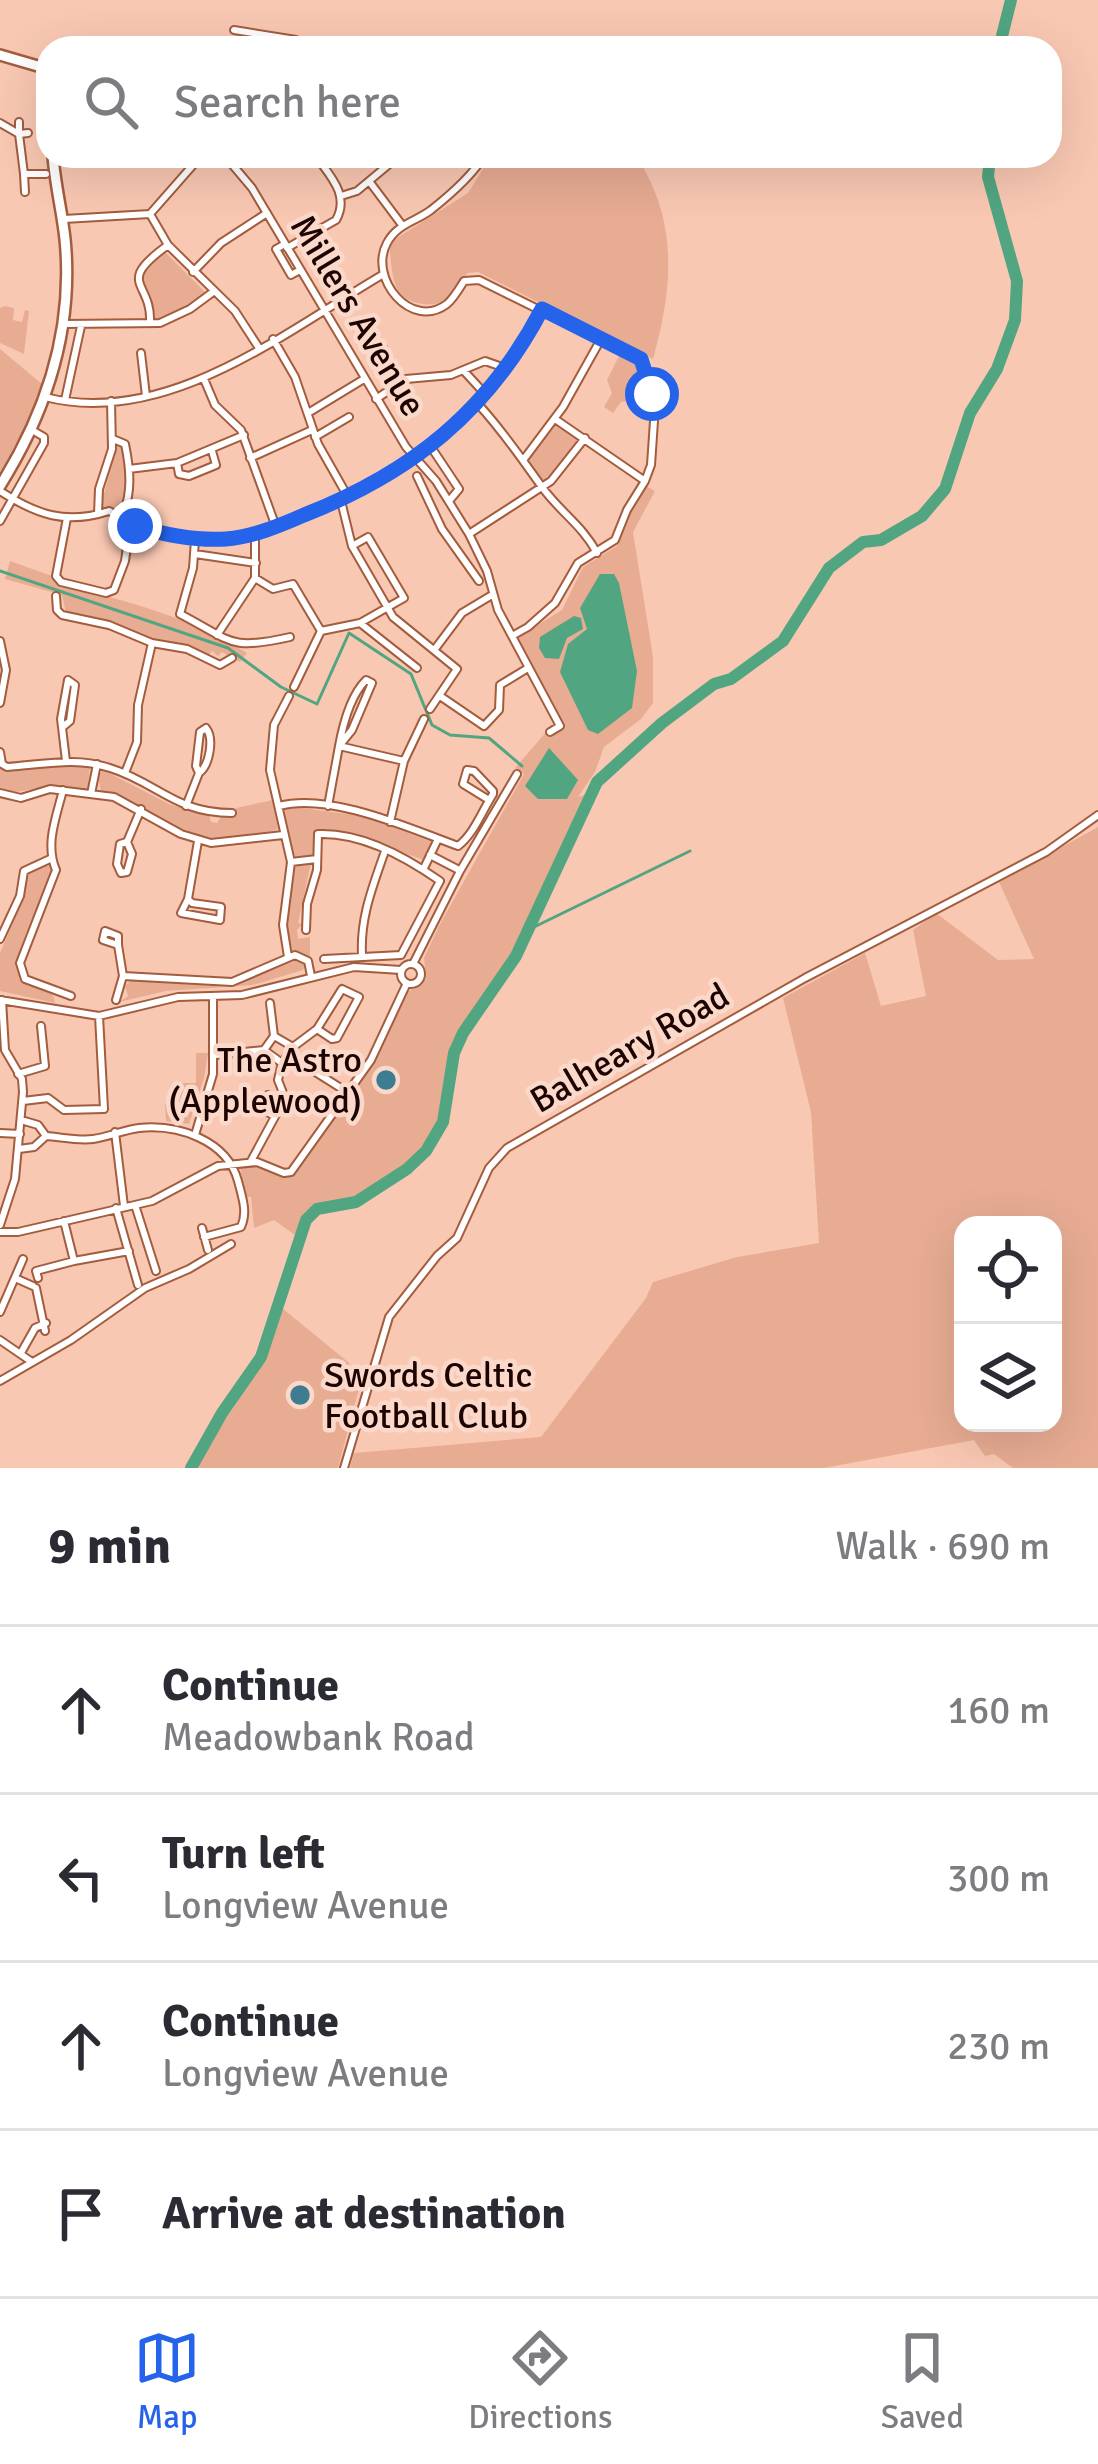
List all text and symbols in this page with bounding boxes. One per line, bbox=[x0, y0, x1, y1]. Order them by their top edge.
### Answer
search box bbox=[36, 36, 1062, 168]
icon: search bbox=[78, 69, 144, 135]
text: Search here bbox=[174, 75, 401, 130]
street label: Millers Avenue bbox=[280, 207, 435, 425]
route start bbox=[625, 367, 679, 421]
route end bbox=[108, 499, 162, 553]
street label: Balheary Road bbox=[522, 973, 737, 1123]
place label: The Astro (Applewood) bbox=[168, 1038, 362, 1124]
marker: The Astro (Applewood) bbox=[373, 1067, 399, 1093]
map controls bbox=[954, 1216, 1062, 1432]
button: locate bbox=[954, 1216, 1062, 1324]
button: layers bbox=[954, 1324, 1062, 1432]
place label: Swords Celtic Football Club bbox=[324, 1353, 532, 1439]
marker: Swords Celtic Football Club bbox=[287, 1382, 313, 1408]
text: 9 min bbox=[48, 1515, 171, 1578]
text: Walk · 690 m bbox=[836, 1522, 1050, 1570]
text: Continue bbox=[162, 1658, 339, 1713]
icon: ahead bbox=[48, 1677, 114, 1743]
text: 160 m bbox=[947, 1686, 1050, 1734]
text: Meadowbank Road bbox=[162, 1713, 475, 1761]
text: Turn left bbox=[162, 1826, 325, 1881]
icon: left bbox=[48, 1845, 114, 1911]
text: 300 m bbox=[947, 1854, 1050, 1902]
text: Longview Avenue bbox=[162, 1881, 449, 1929]
text: Continue bbox=[162, 1994, 339, 2049]
icon: ahead bbox=[48, 2013, 114, 2079]
text: 230 m bbox=[947, 2022, 1050, 2070]
text: Longview Avenue bbox=[162, 2049, 449, 2097]
icon: arrive bbox=[48, 2181, 114, 2247]
text: Arrive at destination bbox=[162, 2186, 566, 2241]
tab: Map bbox=[134, 2325, 200, 2438]
tab: Directions bbox=[468, 2325, 613, 2438]
tab: Saved bbox=[881, 2325, 964, 2438]

